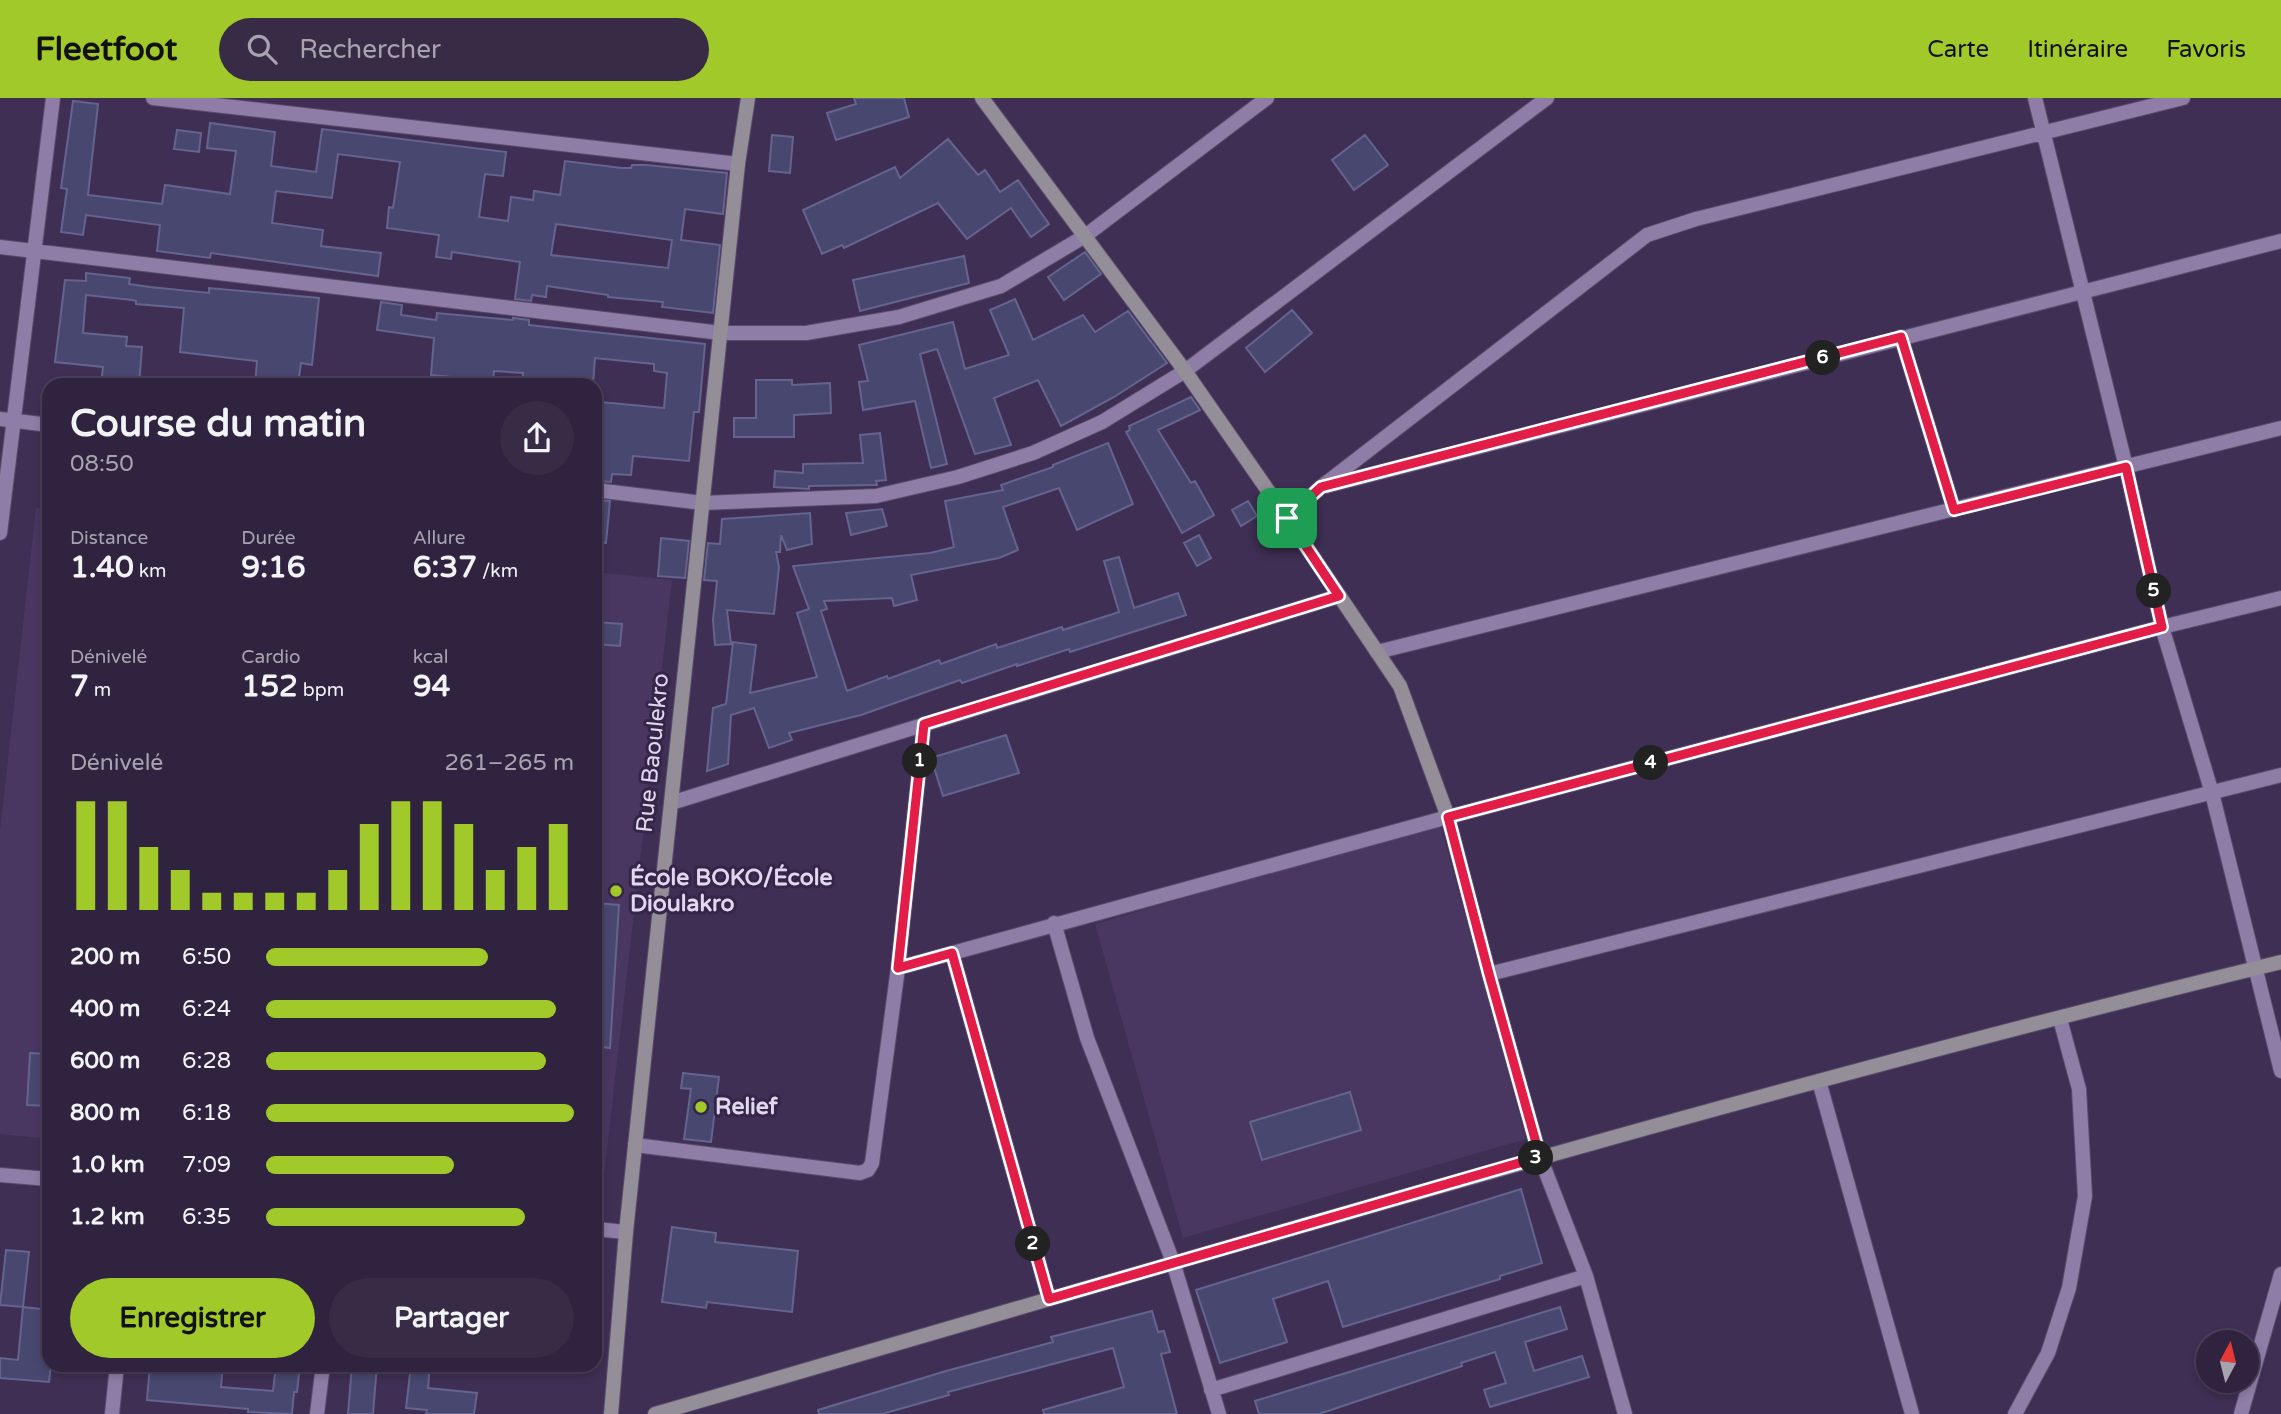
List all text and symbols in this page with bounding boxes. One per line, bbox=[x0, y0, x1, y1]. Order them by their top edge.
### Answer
search box bbox=[219, 18, 709, 81]
text: Fleetfoot bbox=[35, 30, 177, 69]
icon: search bbox=[243, 30, 281, 68]
text: Rechercher bbox=[299, 34, 441, 65]
text: Carte bbox=[1927, 35, 1989, 64]
text: Itinéraire bbox=[2027, 35, 2128, 64]
text: Favoris bbox=[2166, 35, 2246, 64]
pin: 6 bbox=[1806, 341, 1840, 376]
text: 6 bbox=[1817, 346, 1828, 368]
text: Course du matin bbox=[70, 401, 366, 447]
button: share bbox=[500, 401, 574, 475]
text: 08:50 bbox=[70, 450, 134, 478]
pin bbox=[1257, 488, 1317, 548]
icon: arrive bbox=[1268, 499, 1306, 537]
text: Distance bbox=[70, 527, 148, 549]
text: Durée bbox=[241, 527, 296, 549]
text: Allure bbox=[413, 527, 466, 549]
text: 1.40 bbox=[70, 549, 134, 586]
text: 9:16 bbox=[241, 549, 306, 586]
text: 6:37 bbox=[413, 549, 477, 586]
text: km bbox=[134, 560, 166, 582]
text: /km bbox=[477, 560, 518, 582]
pin: 5 bbox=[2136, 574, 2172, 608]
text: 5 bbox=[2148, 579, 2159, 601]
text: Dénivelé bbox=[70, 646, 147, 668]
text: Cardio bbox=[241, 646, 300, 668]
text: kcal bbox=[413, 646, 448, 668]
text: 7 bbox=[70, 668, 89, 705]
text: 152 bbox=[241, 668, 298, 705]
text: 94 bbox=[413, 668, 450, 705]
street label: Rue Baoulekro bbox=[631, 672, 675, 834]
text: m bbox=[89, 679, 111, 701]
text: bpm bbox=[298, 679, 344, 701]
pin: 1 bbox=[902, 744, 937, 778]
pin: 4 bbox=[1634, 746, 1668, 780]
text: Dénivelé bbox=[70, 749, 163, 777]
text: 261–265 m bbox=[445, 749, 574, 777]
text: 1 bbox=[914, 749, 925, 771]
text: 4 bbox=[1645, 751, 1656, 773]
place label: École BOKO/École Dioulakro bbox=[630, 864, 832, 918]
marker: École BOKO/École Dioulakro bbox=[608, 883, 624, 899]
text: 200 m bbox=[70, 943, 140, 971]
text: 6:50 bbox=[182, 943, 231, 971]
text: 400 m bbox=[70, 995, 140, 1023]
text: 6:24 bbox=[182, 995, 231, 1023]
text: 600 m bbox=[70, 1047, 140, 1075]
text: 6:28 bbox=[182, 1047, 231, 1075]
place label: Relief bbox=[715, 1093, 779, 1121]
text: 800 m bbox=[70, 1099, 140, 1127]
text: 6:18 bbox=[182, 1099, 231, 1127]
marker: Relief bbox=[693, 1099, 709, 1115]
pin: 3 bbox=[1518, 1140, 1554, 1176]
text: 3 bbox=[1530, 1146, 1541, 1168]
text: 1.0 km bbox=[70, 1151, 145, 1179]
text: 7:09 bbox=[182, 1151, 231, 1179]
text: 1.2 km bbox=[70, 1203, 145, 1231]
text: 6:35 bbox=[182, 1203, 231, 1231]
pin: 2 bbox=[1016, 1226, 1050, 1262]
text: 2 bbox=[1027, 1232, 1038, 1254]
button: Enregistrer bbox=[70, 1278, 315, 1358]
button: Partager bbox=[329, 1278, 574, 1358]
north arrow bbox=[2196, 1330, 2259, 1393]
map controls bbox=[2196, 1330, 2259, 1393]

